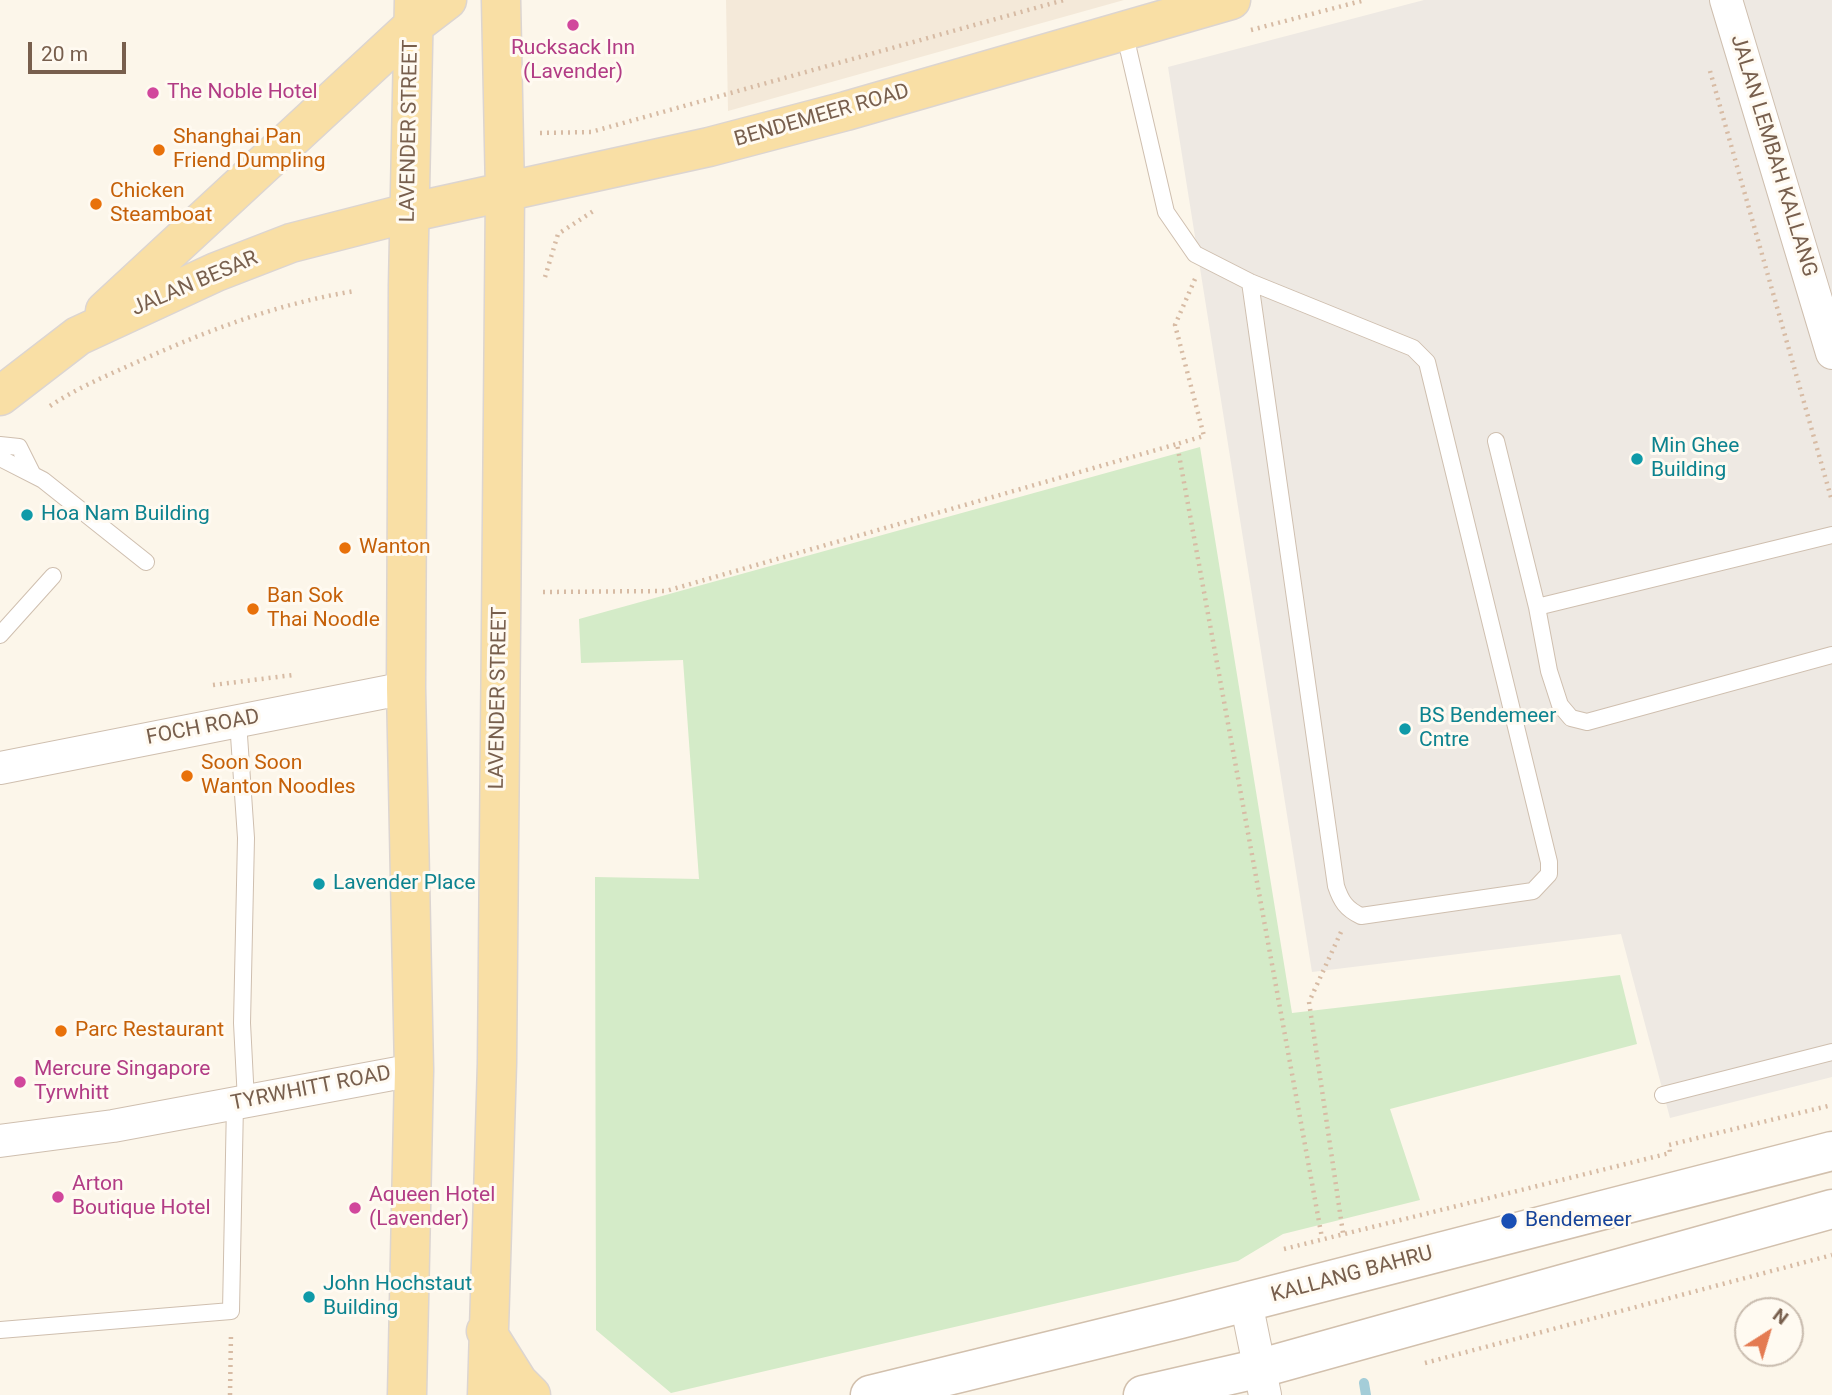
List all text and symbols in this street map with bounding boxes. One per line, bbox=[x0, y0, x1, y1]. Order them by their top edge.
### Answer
marker: Rucksack Inn (Lavender) bbox=[565, 17, 581, 33]
scale bar bbox=[32, 28, 130, 72]
street label: JALAN LEMBAH KALLANG bbox=[1724, 32, 1822, 280]
place label: Rucksack Inn (Lavender) bbox=[511, 36, 635, 86]
street label: LAVENDER STREET bbox=[396, 39, 424, 223]
text: 20 m bbox=[41, 42, 88, 66]
street label: BENDEMEER ROAD bbox=[732, 79, 912, 153]
place label: The Noble Hotel bbox=[167, 80, 318, 106]
marker: The Noble Hotel bbox=[145, 85, 161, 101]
place label: Shanghai Pan Friend Dumpling bbox=[173, 125, 326, 175]
marker: Shanghai Pan Friend Dumpling bbox=[151, 142, 167, 158]
place label: Chicken Steamboat bbox=[110, 179, 212, 229]
marker: Chicken Steamboat bbox=[88, 196, 104, 212]
street label: JALAN BESAR bbox=[128, 246, 262, 322]
place label: Min Ghee Building bbox=[1651, 434, 1739, 484]
marker: Min Ghee Building bbox=[1629, 451, 1645, 467]
place label: Hoa Nam Building bbox=[41, 502, 210, 528]
marker: Hoa Nam Building bbox=[19, 507, 35, 523]
place label: Wanton bbox=[359, 535, 431, 561]
marker: Wanton bbox=[337, 540, 353, 556]
place label: Ban Sok Thai Noodle bbox=[267, 584, 380, 634]
marker: Ban Sok Thai Noodle bbox=[245, 601, 261, 617]
street label: LAVENDER STREET bbox=[485, 606, 513, 790]
place label: BS Bendemeer Cntre bbox=[1419, 704, 1556, 754]
street label: FOCH ROAD bbox=[144, 705, 262, 751]
marker: BS Bendemeer Cntre bbox=[1397, 721, 1413, 737]
place label: Soon Soon Wanton Noodles bbox=[201, 751, 356, 801]
marker: Soon Soon Wanton Noodles bbox=[179, 768, 195, 784]
place label: Lavender Place bbox=[333, 871, 476, 897]
marker: Lavender Place bbox=[311, 876, 327, 892]
place label: Parc Restaurant bbox=[75, 1018, 224, 1044]
marker: Parc Restaurant bbox=[53, 1023, 69, 1039]
place label: Mercure Singapore Tyrwhitt bbox=[34, 1057, 210, 1107]
street label: TYRWHITT ROAD bbox=[229, 1061, 393, 1117]
marker: Mercure Singapore Tyrwhitt bbox=[12, 1074, 28, 1090]
place label: Arton Boutique Hotel bbox=[72, 1172, 211, 1222]
place label: Aqueen Hotel (Lavender) bbox=[369, 1183, 495, 1233]
marker: Arton Boutique Hotel bbox=[50, 1189, 66, 1205]
marker: Aqueen Hotel (Lavender) bbox=[347, 1200, 363, 1216]
place label: Bendemeer bbox=[1525, 1208, 1632, 1234]
marker: Bendemeer bbox=[1499, 1211, 1519, 1231]
street label: KALLANG BAHRU bbox=[1268, 1241, 1436, 1309]
place label: John Hochstaut Building bbox=[323, 1272, 472, 1322]
marker: John Hochstaut Building bbox=[301, 1289, 317, 1305]
north arrow bbox=[1734, 1297, 1804, 1367]
text: N bbox=[1768, 1303, 1793, 1330]

